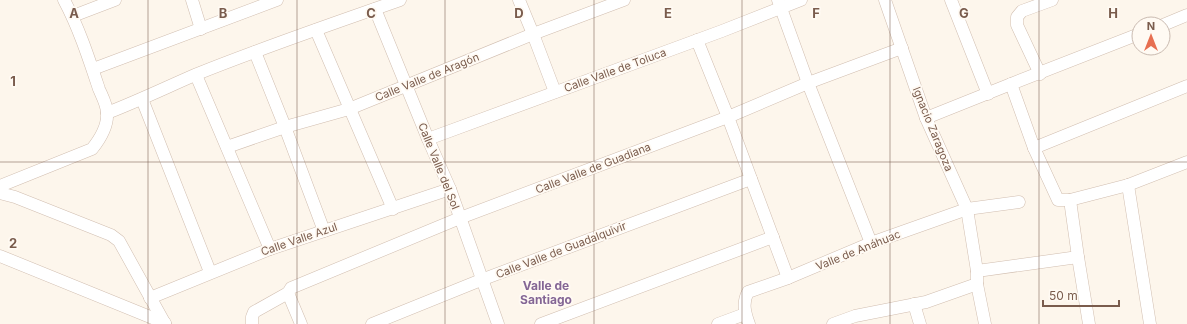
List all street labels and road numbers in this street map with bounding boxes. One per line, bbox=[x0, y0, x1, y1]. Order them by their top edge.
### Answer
street label: Calle Valle de Toluca bbox=[562, 45, 668, 95]
street label: Calle Valle de Aragón bbox=[373, 50, 481, 104]
street label: Ignacio Zaragoza bbox=[910, 85, 956, 173]
street label: Calle Valle del Sol bbox=[415, 121, 463, 211]
street label: Calle Valle de Guadiana bbox=[533, 140, 653, 196]
street label: Calle Valle Azul bbox=[259, 219, 339, 259]
street label: Calle Valle de Guadalquivir bbox=[494, 219, 628, 281]
street label: Valle de Anáhuac bbox=[814, 227, 902, 273]

